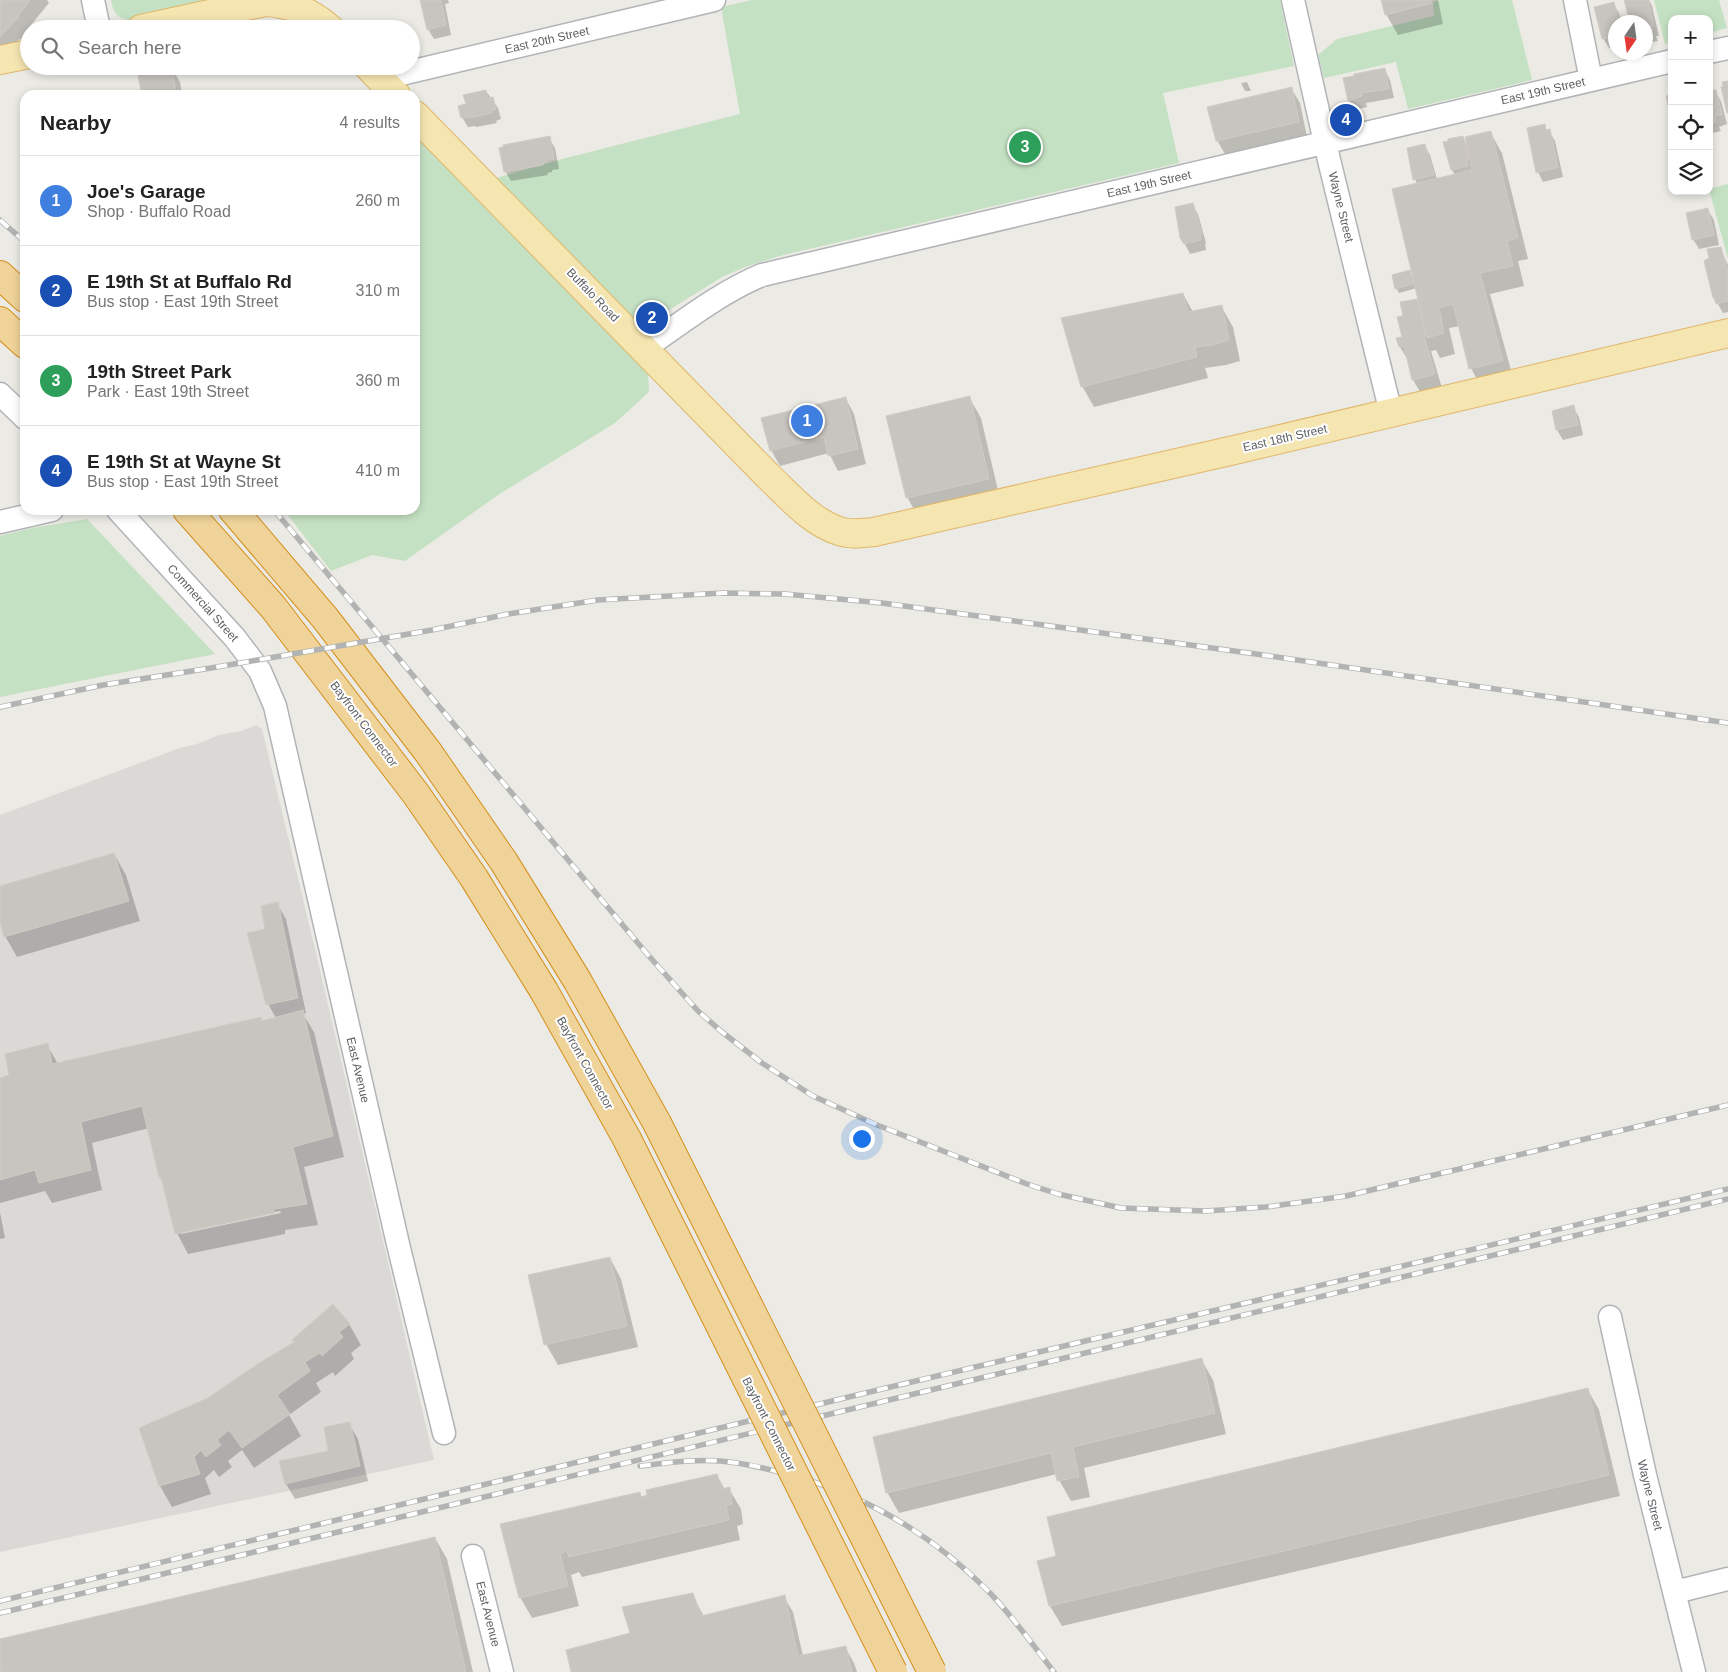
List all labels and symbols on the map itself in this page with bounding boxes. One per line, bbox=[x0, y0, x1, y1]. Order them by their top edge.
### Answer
north arrow bbox=[1608, 15, 1653, 60]
street label: East 20th Street bbox=[503, 23, 591, 57]
street label: East 19th Street bbox=[1499, 74, 1587, 108]
pin: 4 bbox=[1330, 101, 1362, 139]
pin: 3 bbox=[1009, 128, 1041, 166]
street label: East 19th Street bbox=[1105, 167, 1193, 201]
street label: Wayne Street bbox=[1325, 170, 1357, 244]
street label: Buffalo Road bbox=[564, 265, 622, 325]
pin: 2 bbox=[636, 299, 668, 337]
pin: 1 bbox=[791, 402, 823, 440]
street label: East 18th Street bbox=[1241, 421, 1329, 455]
street label: Commercial Street bbox=[165, 561, 242, 645]
street label: Bayfront Connector bbox=[327, 679, 401, 769]
street label: Bayfront Connector bbox=[554, 1014, 616, 1112]
street label: East Avenue bbox=[344, 1036, 372, 1105]
your location bbox=[849, 1126, 875, 1152]
street label: Bayfront Connector bbox=[739, 1375, 799, 1473]
street label: Wayne Street bbox=[1634, 1458, 1666, 1532]
street label: East Avenue bbox=[473, 1580, 503, 1649]

